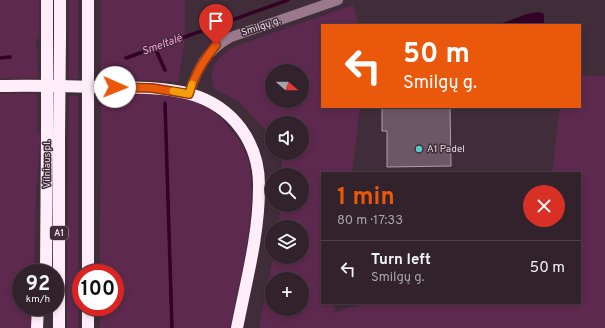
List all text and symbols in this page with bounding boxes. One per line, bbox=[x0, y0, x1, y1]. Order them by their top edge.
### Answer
pin bbox=[199, 4, 233, 45]
icon: arrive bbox=[205, 10, 227, 32]
street label: Smilgų g. bbox=[239, 14, 283, 40]
water label: Smeltalė bbox=[140, 31, 184, 59]
text: 50 m bbox=[403, 37, 470, 73]
icon: left bbox=[337, 40, 389, 92]
north arrow bbox=[265, 64, 309, 108]
map controls bbox=[265, 64, 309, 316]
position arrow bbox=[94, 66, 136, 108]
text: Smilgų g. bbox=[403, 72, 477, 95]
button: sound bbox=[265, 116, 309, 160]
street label: Vilniaus pl. bbox=[41, 140, 54, 188]
place label: A1 Padel bbox=[427, 143, 465, 156]
marker: A1 Padel bbox=[414, 144, 424, 154]
button: search bbox=[265, 168, 309, 212]
text: 1 min bbox=[337, 183, 395, 213]
button: close bbox=[523, 185, 565, 227]
text: 80 m · 17:33 bbox=[337, 213, 403, 229]
button: layers bbox=[265, 220, 309, 264]
road number: A1 bbox=[50, 226, 68, 240]
text: Turn left bbox=[371, 251, 431, 270]
icon: left bbox=[337, 258, 359, 280]
text: 50 m bbox=[530, 259, 565, 278]
speed limit sign: 100 bbox=[72, 264, 124, 316]
text: Smilgų g. bbox=[371, 270, 424, 286]
text: 92 bbox=[26, 272, 50, 298]
button: + bbox=[265, 272, 309, 316]
text: km/h bbox=[26, 293, 50, 306]

